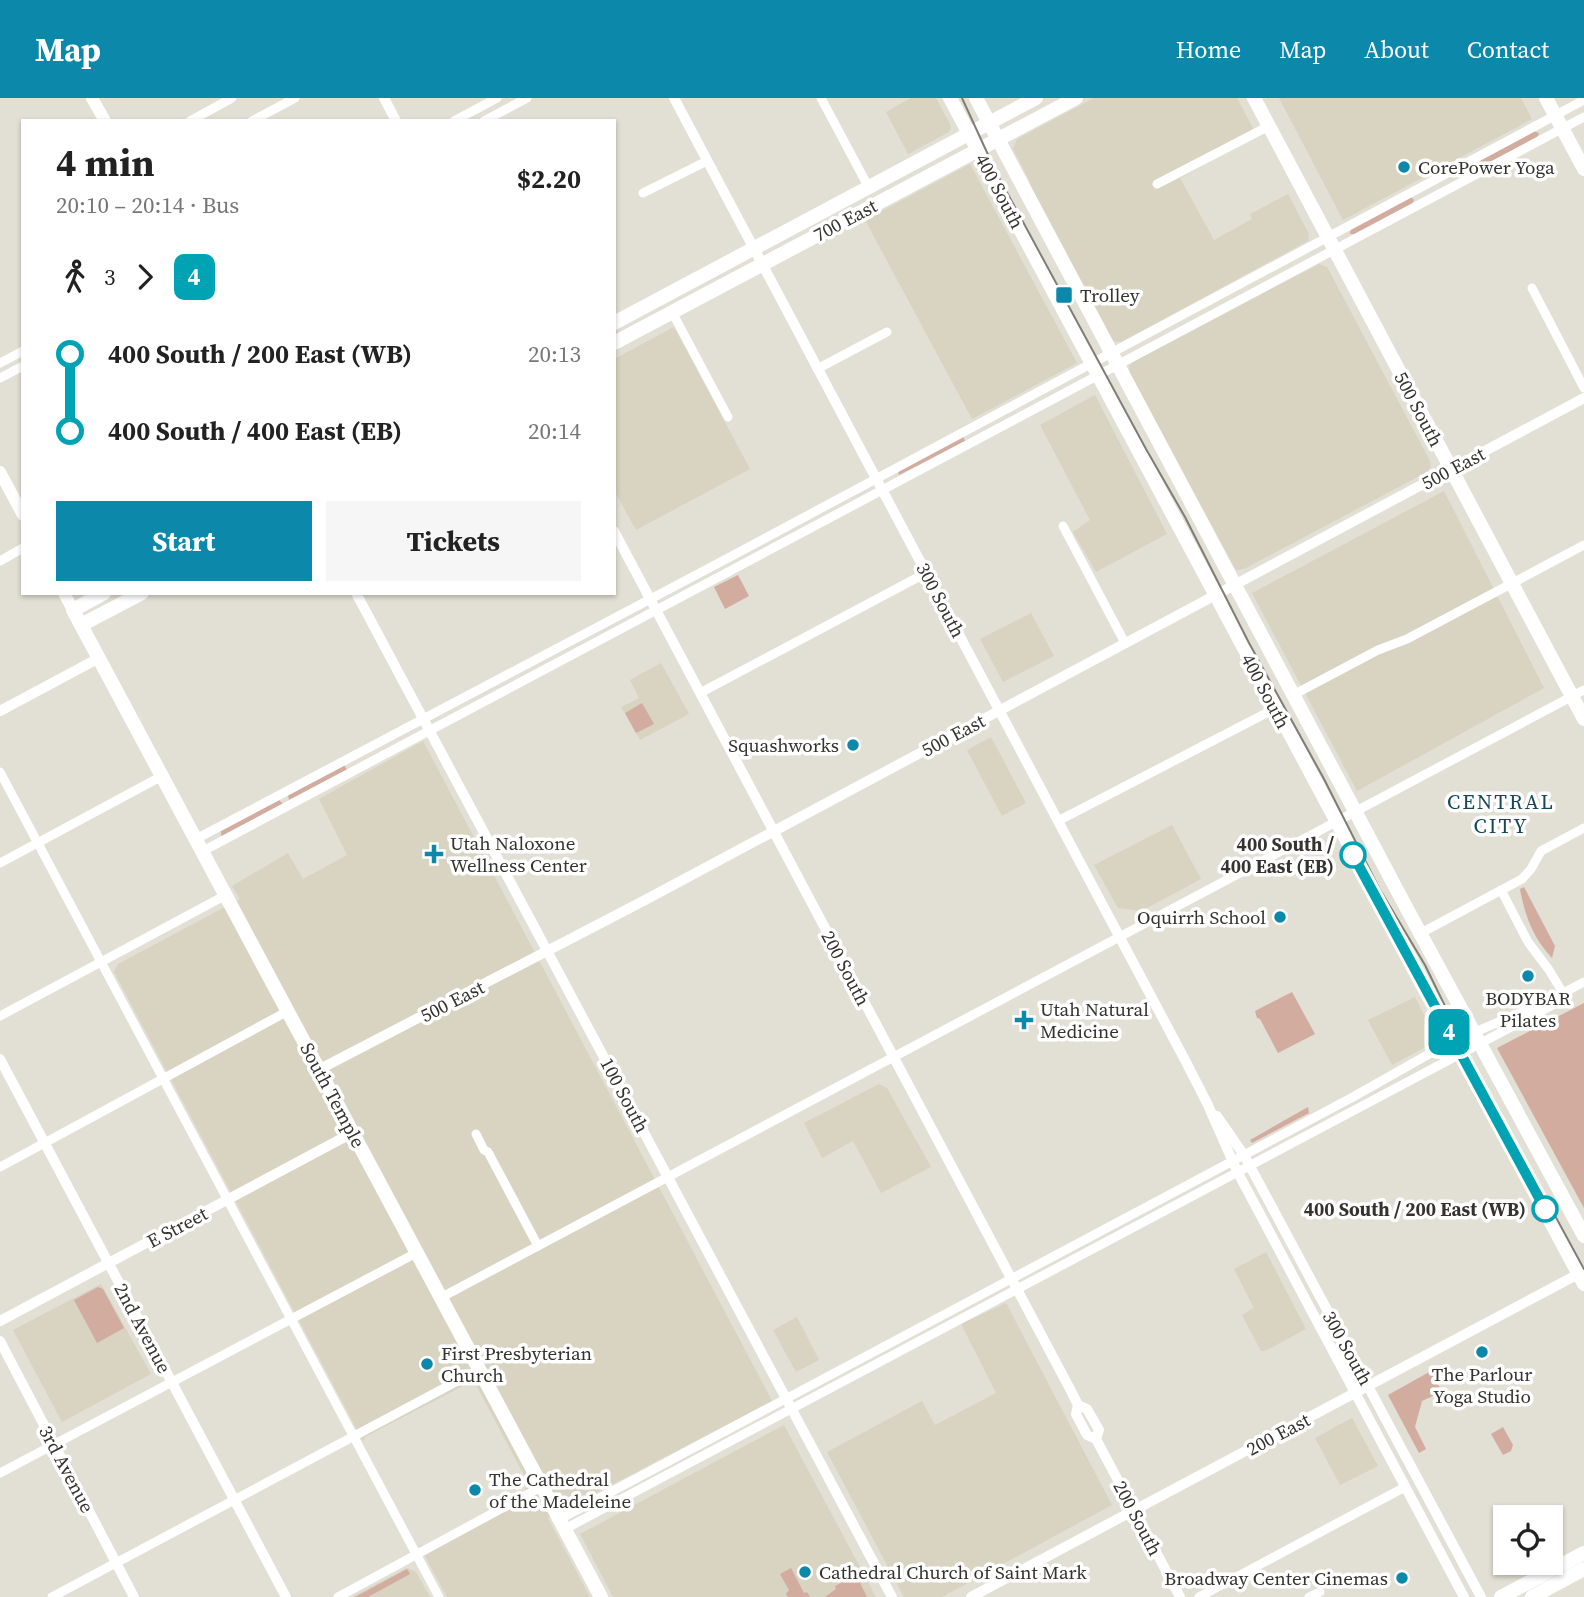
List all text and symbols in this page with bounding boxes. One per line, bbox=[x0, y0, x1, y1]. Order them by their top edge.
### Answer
text: Map bbox=[35, 27, 101, 72]
text: Home bbox=[1176, 33, 1241, 66]
text: Map bbox=[1279, 33, 1326, 66]
text: About bbox=[1364, 33, 1429, 66]
text: Contact bbox=[1467, 33, 1549, 66]
text: 4 min bbox=[56, 137, 155, 189]
street label: 400 South bbox=[969, 149, 1031, 233]
place label: CorePower Yoga bbox=[1418, 154, 1555, 180]
marker: CorePower Yoga bbox=[1396, 159, 1412, 175]
text: $2.20 bbox=[517, 161, 581, 197]
text: 20:10 – 20:14 · Bus bbox=[56, 189, 239, 221]
street label: 700 East bbox=[809, 192, 882, 248]
icon: walk bbox=[56, 258, 94, 296]
icon: forward bbox=[126, 258, 164, 296]
text: 4 bbox=[188, 260, 201, 293]
text: 3 bbox=[104, 261, 116, 293]
place label: Trolley bbox=[1080, 282, 1140, 308]
marker: Trolley bbox=[1054, 285, 1074, 305]
text: 400 South / 200 East (WB) bbox=[108, 336, 412, 372]
text: 20:13 bbox=[528, 338, 581, 370]
street label: 500 South bbox=[1388, 367, 1450, 451]
text: 400 South / 400 East (EB) bbox=[108, 413, 402, 449]
text: 20:14 bbox=[528, 415, 581, 447]
street label: 500 East bbox=[1417, 440, 1490, 496]
button: Start bbox=[56, 501, 312, 581]
button: Tickets bbox=[326, 501, 581, 581]
street label: 300 South bbox=[910, 558, 972, 642]
street label: 400 South bbox=[1235, 649, 1297, 733]
street label: 500 East bbox=[917, 707, 990, 763]
place label: Squashworks bbox=[728, 732, 839, 758]
marker: Squashworks bbox=[845, 737, 861, 753]
district label: CENTRAL CITY bbox=[1447, 787, 1555, 840]
place label: Utah Naloxone Wellness Center bbox=[450, 830, 587, 878]
place label: 400 South / 400 East (EB) bbox=[1221, 831, 1335, 879]
marker: 400 South / 400 East (EB) bbox=[1340, 842, 1366, 868]
marker: Utah Naloxone Wellness Center bbox=[424, 844, 444, 864]
place label: Oquirrh School bbox=[1137, 904, 1266, 930]
marker: Oquirrh School bbox=[1272, 909, 1288, 925]
street label: 200 South bbox=[815, 926, 877, 1010]
marker: BODYBAR Pilates bbox=[1520, 968, 1536, 984]
street label: 500 East bbox=[416, 974, 489, 1028]
place label: BODYBAR Pilates bbox=[1485, 985, 1571, 1033]
place label: Utah Natural Medicine bbox=[1040, 996, 1149, 1044]
line badge: 4 bbox=[1426, 1009, 1472, 1055]
marker: Utah Natural Medicine bbox=[1014, 1010, 1034, 1030]
text: 4 bbox=[1442, 1015, 1456, 1048]
street label: South Temple bbox=[294, 1038, 372, 1152]
street label: 100 South bbox=[594, 1053, 656, 1137]
place label: 400 South / 200 East (WB) bbox=[1304, 1196, 1526, 1222]
marker: 400 South / 200 East (WB) bbox=[1532, 1196, 1558, 1222]
street label: E Street bbox=[142, 1200, 213, 1254]
street label: 2nd Avenue bbox=[108, 1278, 178, 1378]
street label: 300 South bbox=[1317, 1306, 1379, 1390]
place label: First Presbyterian Church bbox=[441, 1340, 592, 1388]
marker: The Parlour Yoga Studio bbox=[1474, 1344, 1490, 1360]
marker: First Presbyterian Church bbox=[419, 1356, 435, 1372]
place label: The Parlour Yoga Studio bbox=[1432, 1361, 1532, 1409]
street label: 200 East bbox=[1242, 1406, 1315, 1462]
street label: 3rd Avenue bbox=[33, 1421, 101, 1517]
place label: The Cathedral of the Madeleine bbox=[489, 1466, 631, 1514]
street label: 200 South bbox=[1107, 1476, 1169, 1560]
marker: The Cathedral of the Madeleine bbox=[467, 1482, 483, 1498]
map controls bbox=[1493, 1505, 1563, 1575]
button: locate bbox=[1493, 1505, 1563, 1575]
place label: Cathedral Church of Saint Mark bbox=[819, 1559, 1087, 1585]
marker: Cathedral Church of Saint Mark bbox=[797, 1564, 813, 1580]
place label: Broadway Center Cinemas bbox=[1164, 1565, 1388, 1591]
marker: Broadway Center Cinemas bbox=[1394, 1570, 1410, 1586]

